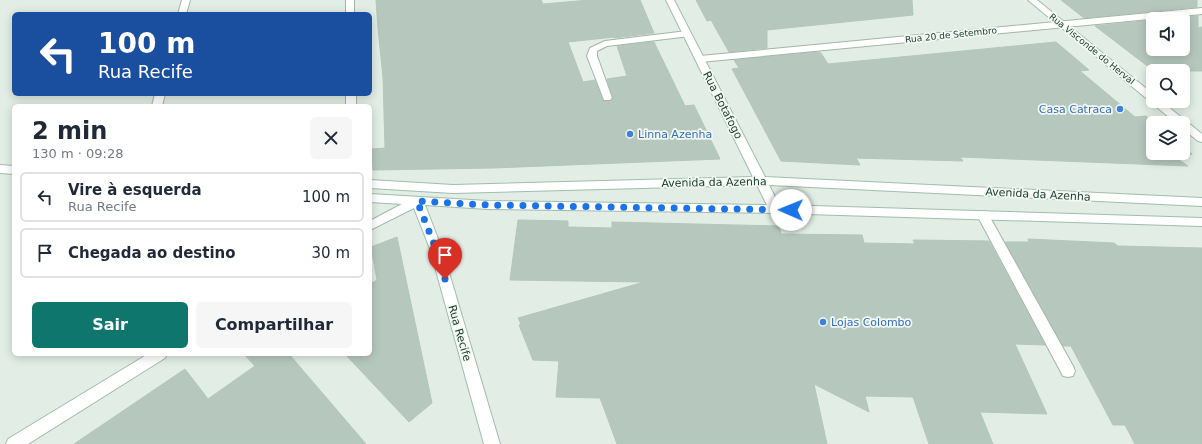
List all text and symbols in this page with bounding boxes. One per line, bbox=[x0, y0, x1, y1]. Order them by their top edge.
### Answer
street label: Rua Visconde do Herval bbox=[1047, 12, 1137, 86]
map controls bbox=[1146, 12, 1190, 160]
button: sound bbox=[1146, 12, 1190, 56]
street label: Rua 20 de Setembro bbox=[905, 25, 998, 45]
text: 100 m bbox=[98, 27, 195, 60]
icon: left bbox=[32, 28, 84, 80]
text: Rua Recife bbox=[98, 61, 193, 82]
button: search bbox=[1146, 64, 1190, 108]
street label: Rua Botafogo bbox=[700, 69, 745, 141]
place label: Casa Catraca bbox=[1039, 103, 1112, 116]
marker: Casa Catraca bbox=[1115, 104, 1125, 114]
button: layers bbox=[1146, 116, 1190, 160]
text: 2 min bbox=[32, 117, 107, 145]
button: close bbox=[310, 117, 352, 159]
place label: Linna Azenha bbox=[638, 128, 712, 141]
marker: Linna Azenha bbox=[625, 129, 635, 139]
text: 130 m · 09:28 bbox=[32, 146, 123, 161]
street label: Avenida da Azenha bbox=[661, 175, 767, 190]
text: Vire à esquerda bbox=[68, 181, 202, 199]
street label: Avenida da Azenha bbox=[985, 185, 1091, 204]
icon: left bbox=[34, 186, 56, 208]
text: 100 m bbox=[302, 188, 350, 206]
position arrow bbox=[770, 189, 812, 231]
text: Rua Recife bbox=[68, 199, 137, 214]
pin bbox=[428, 238, 462, 279]
icon: arrive bbox=[34, 242, 56, 264]
text: Chegada ao destino bbox=[68, 244, 236, 262]
text: 30 m bbox=[312, 244, 350, 262]
icon: arrive bbox=[434, 244, 456, 266]
button: Sair bbox=[32, 302, 188, 348]
button: Compartilhar bbox=[196, 302, 352, 348]
street label: Rua Recife bbox=[445, 303, 474, 363]
place label: Lojas Colombo bbox=[831, 316, 912, 329]
marker: Lojas Colombo bbox=[818, 317, 828, 327]

